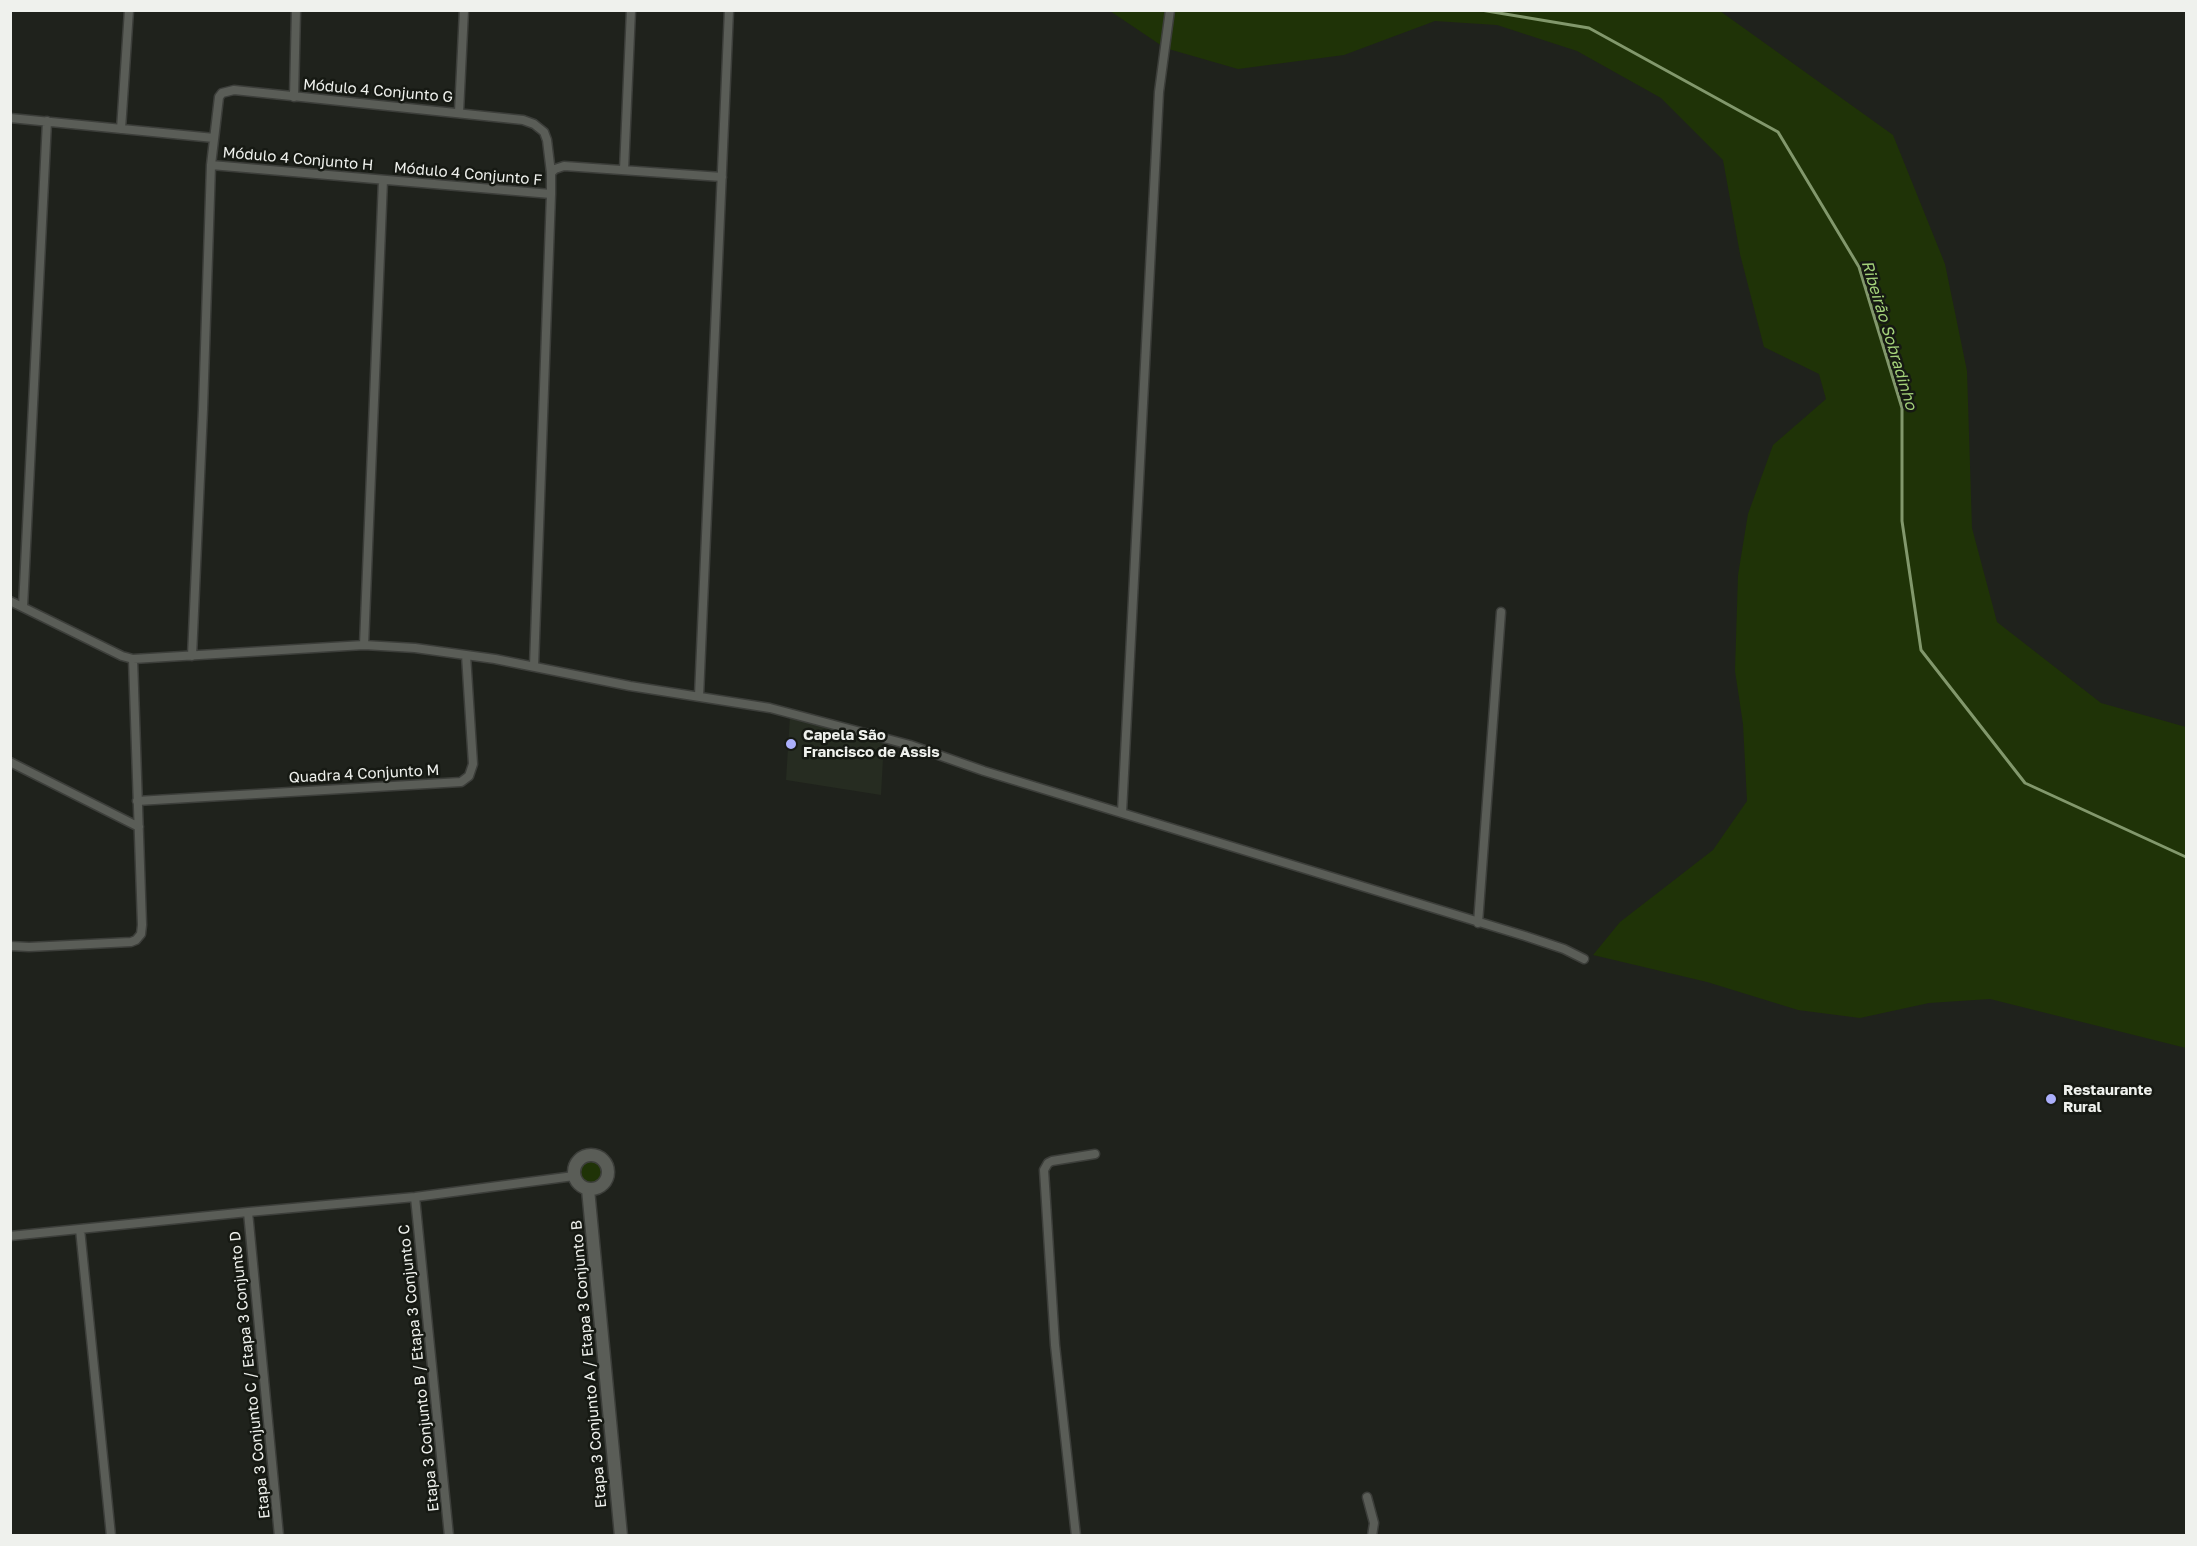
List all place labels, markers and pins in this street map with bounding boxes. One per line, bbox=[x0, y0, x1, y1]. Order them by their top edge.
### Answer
place label: Capela São Francisco de Assis bbox=[803, 726, 940, 761]
marker: Capela São Francisco de Assis bbox=[784, 737, 798, 751]
place label: Restaurante Rural bbox=[2063, 1081, 2152, 1116]
marker: Restaurante Rural bbox=[2044, 1092, 2058, 1106]

